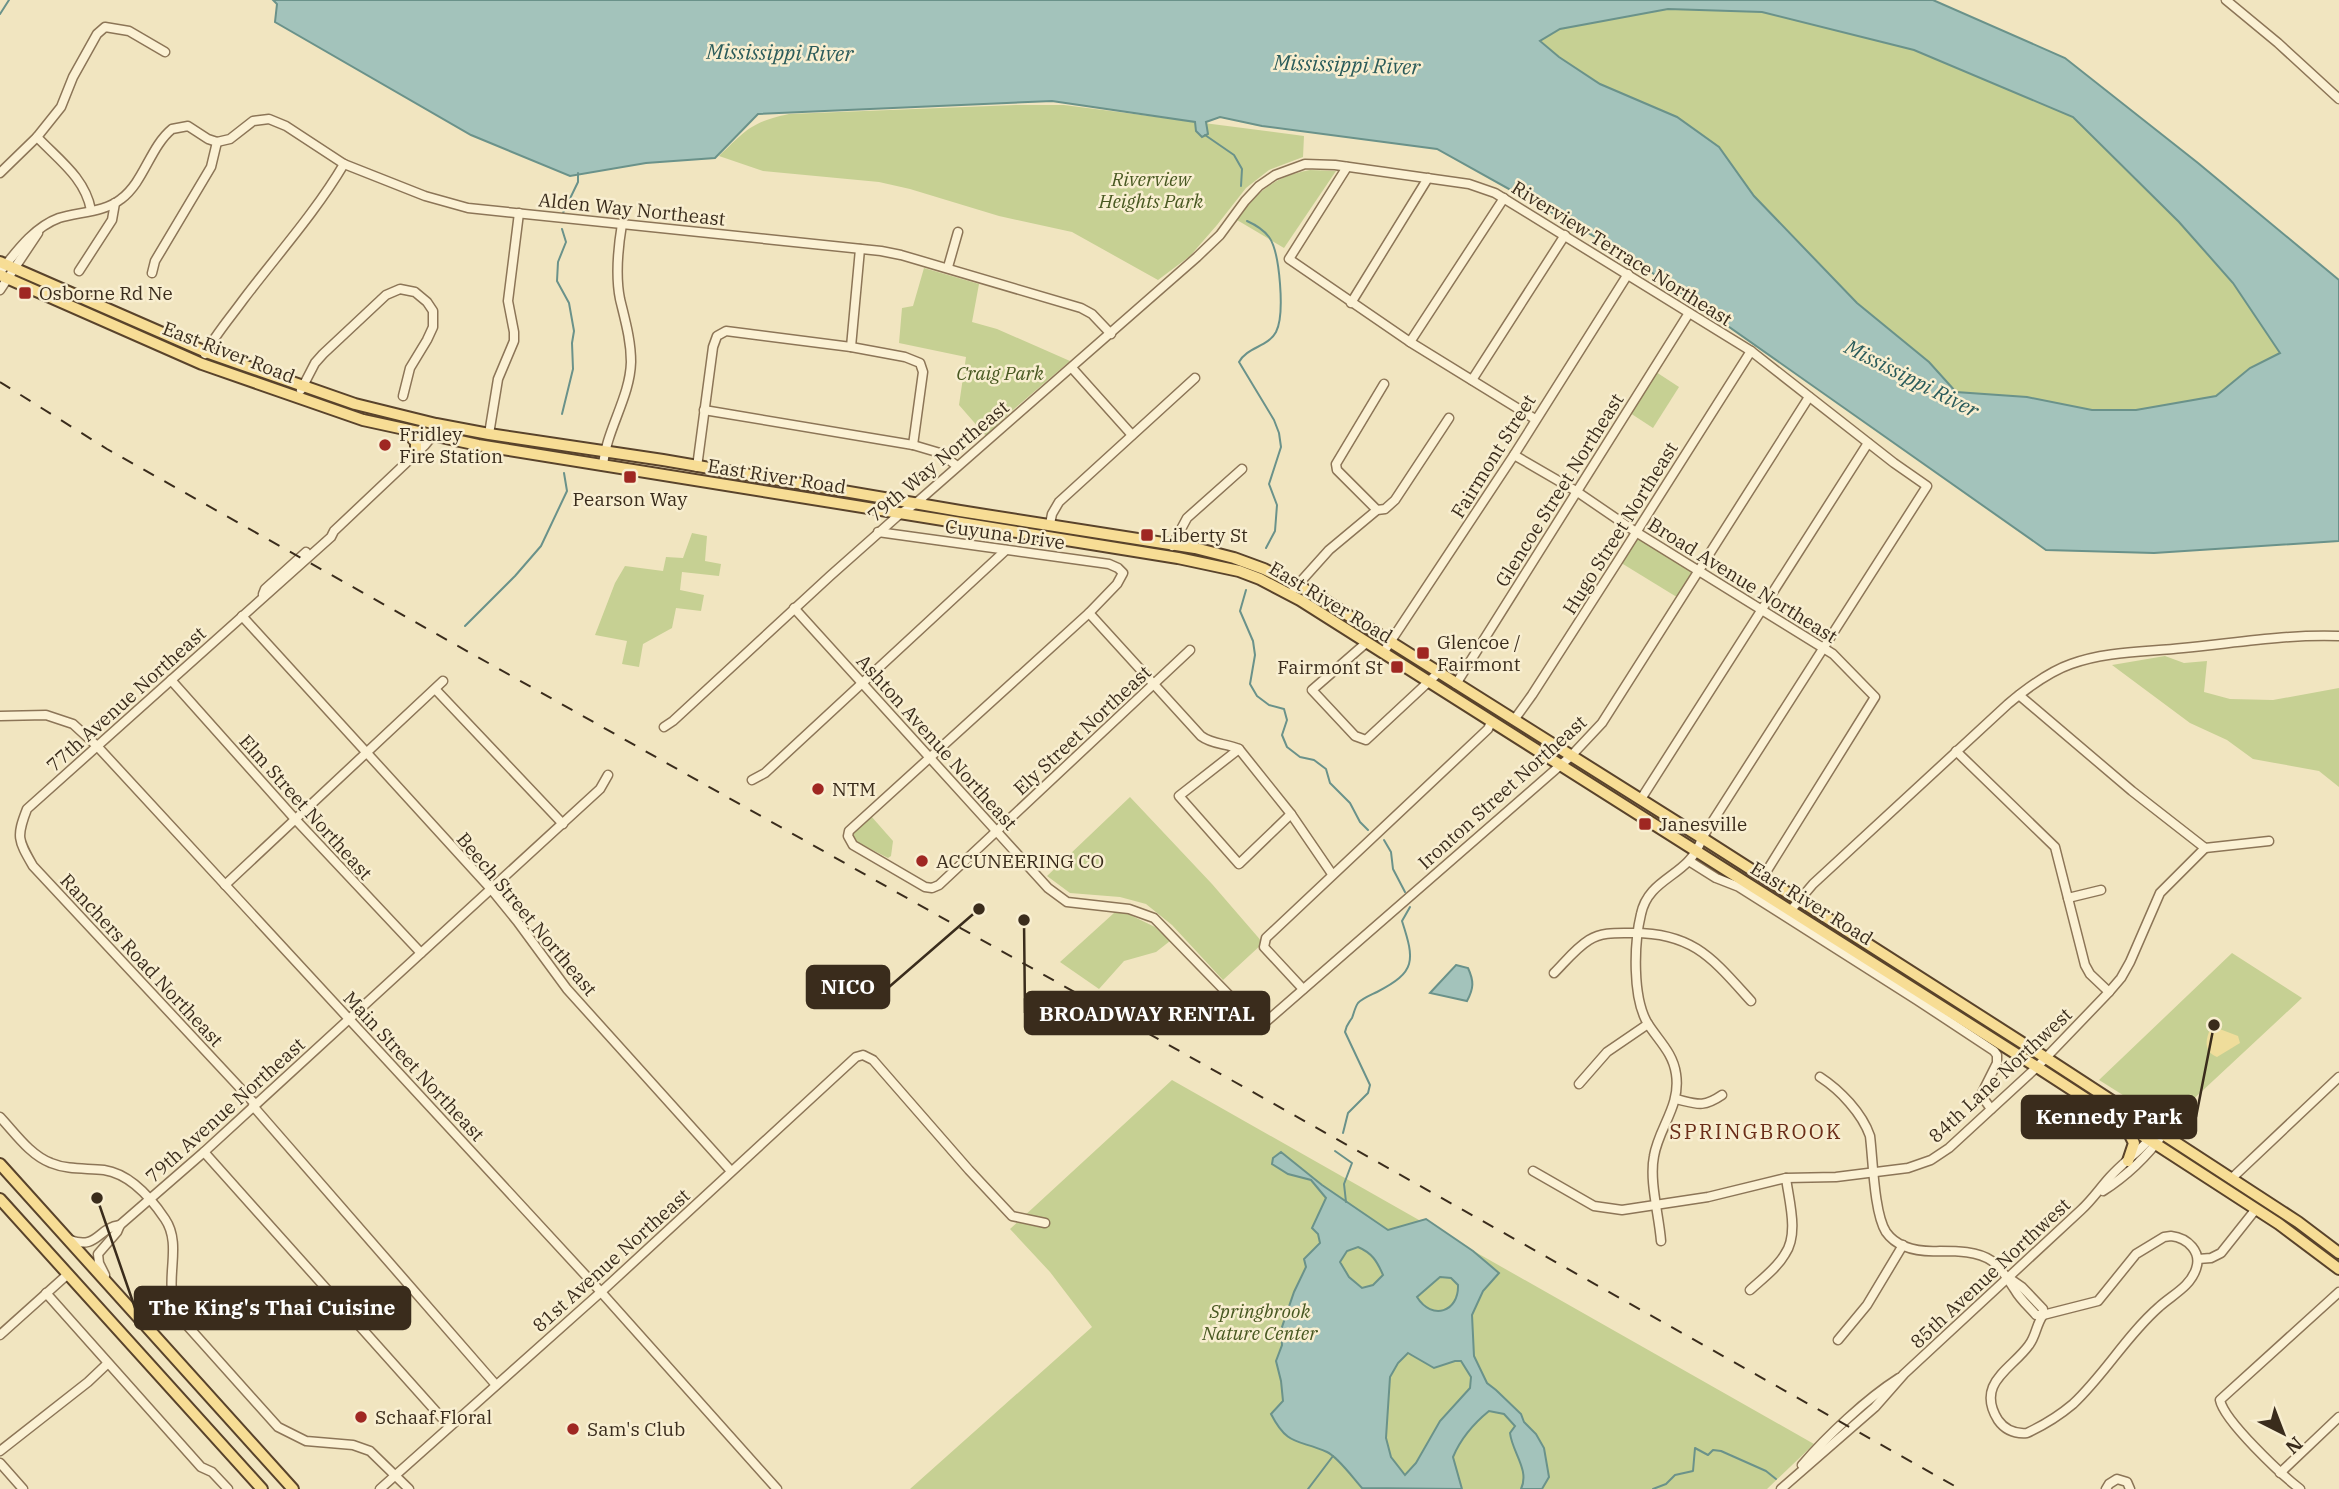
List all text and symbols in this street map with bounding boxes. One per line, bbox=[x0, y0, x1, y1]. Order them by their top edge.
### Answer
water label: Mississippi River bbox=[705, 37, 855, 67]
water label: Mississippi River bbox=[1272, 47, 1422, 81]
park label: Riverview Heights Park bbox=[1098, 167, 1204, 213]
street label: Riverview Terrace Northeast bbox=[1507, 175, 1737, 331]
street label: Alden Way Northeast bbox=[537, 187, 727, 231]
place label: Osborne Rd Ne bbox=[39, 281, 173, 305]
marker: Osborne Rd Ne bbox=[17, 285, 33, 301]
street label: East River Road bbox=[159, 316, 299, 388]
water label: Mississippi River bbox=[1839, 332, 1985, 424]
park label: Craig Park bbox=[956, 361, 1045, 385]
street label: Fairmont Street bbox=[1445, 389, 1541, 522]
street label: Glencoe Street Northeast bbox=[1490, 389, 1629, 591]
street label: 79th Way Northeast bbox=[863, 395, 1014, 527]
place label: Fridley Fire Station bbox=[399, 422, 503, 468]
marker: Fridley Fire Station bbox=[377, 437, 393, 453]
street label: Hugo Street Northeast bbox=[1557, 437, 1683, 619]
street label: East River Road bbox=[706, 453, 848, 499]
marker: Pearson Way bbox=[622, 469, 638, 485]
place label: Pearson Way bbox=[573, 487, 688, 511]
street label: Broad Avenue Northeast bbox=[1644, 512, 1842, 648]
street label: Cuyuna Drive bbox=[943, 514, 1067, 554]
place label: Liberty St bbox=[1161, 523, 1248, 547]
marker: Liberty St bbox=[1139, 527, 1155, 543]
street label: East River Road bbox=[1265, 556, 1397, 648]
street label: 77th Avenue Northeast bbox=[41, 621, 211, 777]
place label: Glencoe / Fairmont bbox=[1437, 630, 1521, 676]
marker: Glencoe / Fairmont bbox=[1415, 645, 1431, 661]
street label: Ashton Avenue Northeast bbox=[852, 649, 1023, 835]
place label: Fairmont St bbox=[1277, 655, 1383, 679]
marker: Fairmont St bbox=[1389, 659, 1405, 675]
street label: Ely Street Northeast bbox=[1008, 660, 1156, 800]
street label: Ironton Street Northeast bbox=[1413, 710, 1592, 874]
street label: Elm Street Northeast bbox=[234, 729, 378, 885]
place label: NTM bbox=[832, 777, 876, 801]
marker: NTM bbox=[810, 781, 826, 797]
place label: Janesville bbox=[1659, 812, 1747, 836]
marker: Janesville bbox=[1637, 816, 1653, 832]
street label: Beech Street Northeast bbox=[452, 827, 603, 1001]
place label: ACCUNEERING CO bbox=[936, 849, 1104, 873]
marker: ACCUNEERING CO bbox=[914, 853, 930, 869]
street label: East River Road bbox=[1746, 856, 1878, 950]
street label: Ranchers Road Northeast bbox=[55, 868, 229, 1052]
callout: NICO bbox=[807, 966, 889, 1008]
text: NICO bbox=[821, 972, 875, 1000]
street label: Main Street Northeast bbox=[338, 986, 490, 1146]
callout: BROADWAY RENTAL bbox=[1025, 992, 1269, 1034]
text: BROADWAY RENTAL bbox=[1039, 999, 1255, 1027]
street label: 84th Lane Northwest bbox=[1923, 1002, 2077, 1148]
street label: 79th Avenue Northeast bbox=[140, 1032, 310, 1188]
callout: Kennedy Park bbox=[2022, 1096, 2196, 1138]
text: Kennedy Park bbox=[2036, 1102, 2182, 1130]
district label: SPRINGBROOK bbox=[1669, 1117, 1843, 1145]
street label: 81st Avenue Northeast bbox=[527, 1183, 695, 1337]
street label: 85th Avenue Northwest bbox=[1905, 1192, 2075, 1353]
callout: The King's Thai Cuisine bbox=[135, 1287, 410, 1329]
text: The King's Thai Cuisine bbox=[149, 1293, 396, 1321]
park label: Springbrook Nature Center bbox=[1201, 1299, 1318, 1345]
north arrow bbox=[2248, 1398, 2318, 1468]
place label: Schaaf Floral bbox=[375, 1405, 492, 1429]
marker: Schaaf Floral bbox=[353, 1409, 369, 1425]
place label: Sam's Club bbox=[587, 1417, 685, 1441]
marker: Sam's Club bbox=[565, 1421, 581, 1437]
text: N bbox=[2281, 1432, 2308, 1460]

